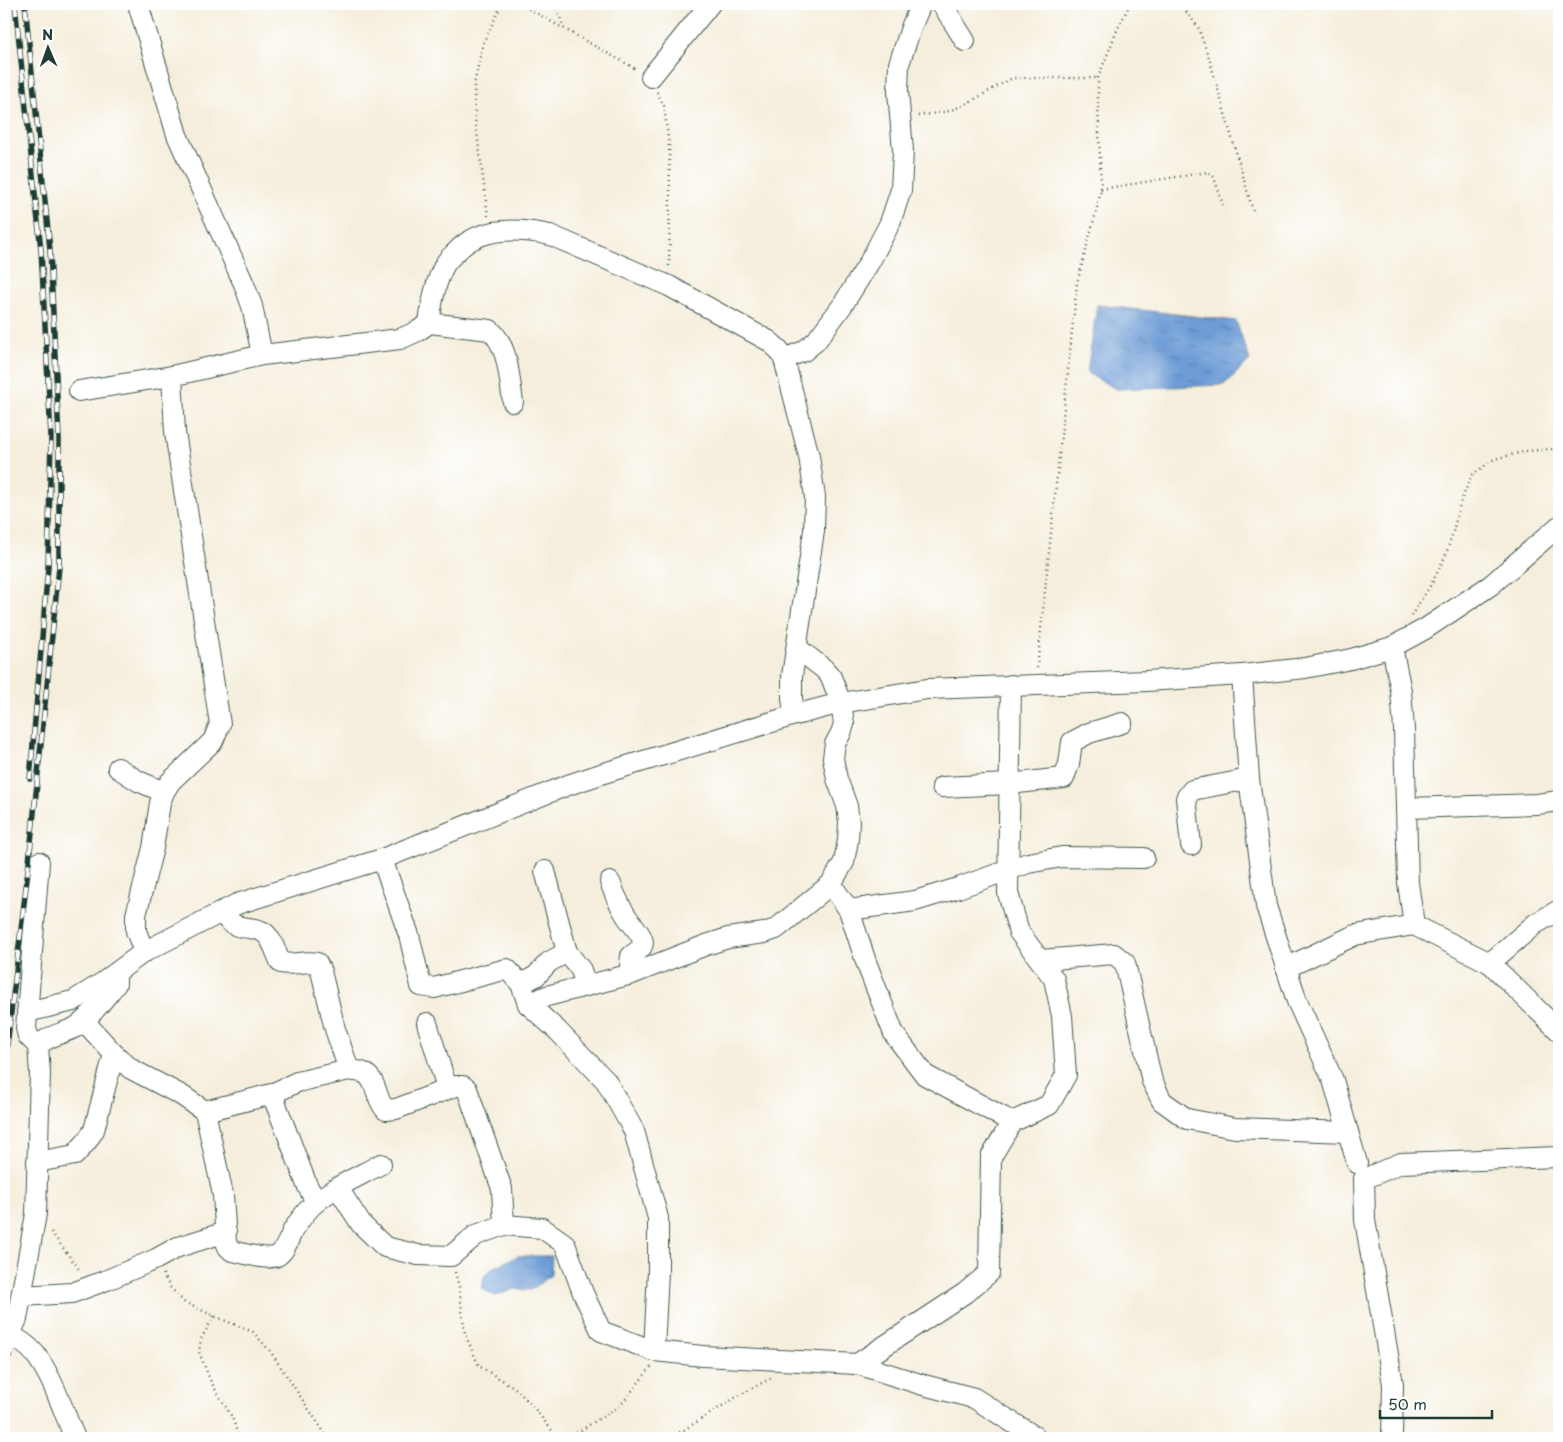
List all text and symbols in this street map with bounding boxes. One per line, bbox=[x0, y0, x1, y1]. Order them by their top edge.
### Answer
north arrow bbox=[22, 22, 72, 72]
text: N bbox=[42, 24, 53, 45]
scale bar bbox=[1380, 1387, 1493, 1419]
text: 50 m bbox=[1388, 1392, 1427, 1415]

